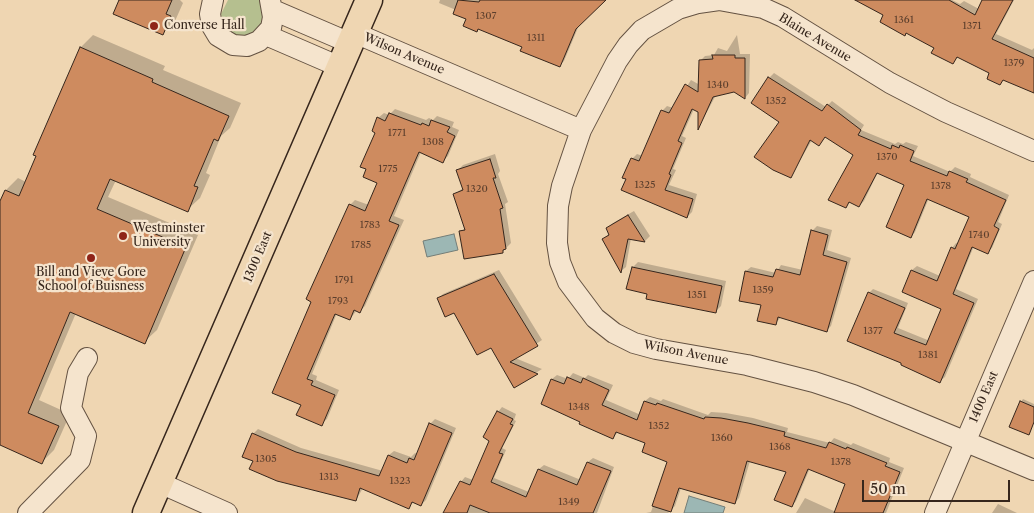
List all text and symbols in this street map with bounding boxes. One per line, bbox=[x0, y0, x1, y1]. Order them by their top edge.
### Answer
house number: 1307 bbox=[476, 10, 496, 22]
street label: Blaine Avenue bbox=[776, 11, 854, 65]
house number: 1361 bbox=[894, 14, 914, 26]
place label: Converse Hall bbox=[164, 19, 245, 33]
marker: Converse Hall bbox=[148, 20, 160, 32]
house number: 1371 bbox=[963, 20, 981, 32]
street label: Wilson Avenue bbox=[361, 31, 447, 77]
house number: 1311 bbox=[527, 32, 545, 44]
house number: 1379 bbox=[1004, 57, 1024, 69]
house number: 1340 bbox=[707, 79, 729, 91]
house number: 1352 bbox=[766, 95, 786, 107]
house number: 1771 bbox=[388, 127, 406, 139]
house number: 1308 bbox=[422, 136, 444, 148]
house number: 1370 bbox=[877, 151, 897, 163]
house number: 1775 bbox=[378, 163, 398, 175]
house number: 1325 bbox=[635, 179, 655, 191]
house number: 1378 bbox=[931, 180, 951, 192]
house number: 1320 bbox=[466, 183, 488, 195]
house number: 1783 bbox=[360, 219, 380, 231]
place label: Westminster University bbox=[133, 222, 205, 250]
street label: 1300 East bbox=[241, 229, 275, 285]
house number: 1740 bbox=[969, 229, 989, 241]
marker: Westminster University bbox=[117, 230, 129, 242]
house number: 1785 bbox=[351, 239, 371, 251]
marker: Bill and Vieve Gore School of Buisness bbox=[85, 252, 97, 264]
place label: Bill and Vieve Gore School of Buisness bbox=[36, 266, 146, 294]
house number: 1791 bbox=[334, 274, 354, 286]
house number: 1359 bbox=[753, 284, 773, 296]
house number: 1351 bbox=[687, 289, 707, 301]
house number: 1793 bbox=[328, 295, 348, 307]
house number: 1377 bbox=[863, 325, 883, 337]
street label: Wilson Avenue bbox=[642, 338, 730, 368]
house number: 1381 bbox=[918, 349, 938, 361]
street label: 1400 East bbox=[967, 369, 1001, 425]
house number: 1348 bbox=[568, 401, 590, 413]
house number: 1352 bbox=[649, 420, 669, 432]
house number: 1360 bbox=[711, 432, 733, 444]
house number: 1368 bbox=[769, 441, 791, 453]
house number: 1305 bbox=[255, 453, 277, 465]
house number: 1378 bbox=[831, 456, 851, 468]
scale bar bbox=[864, 470, 1012, 502]
house number: 1313 bbox=[319, 471, 339, 483]
house number: 1323 bbox=[390, 475, 410, 487]
text: 50 m bbox=[870, 479, 906, 498]
house number: 1349 bbox=[558, 496, 580, 508]

